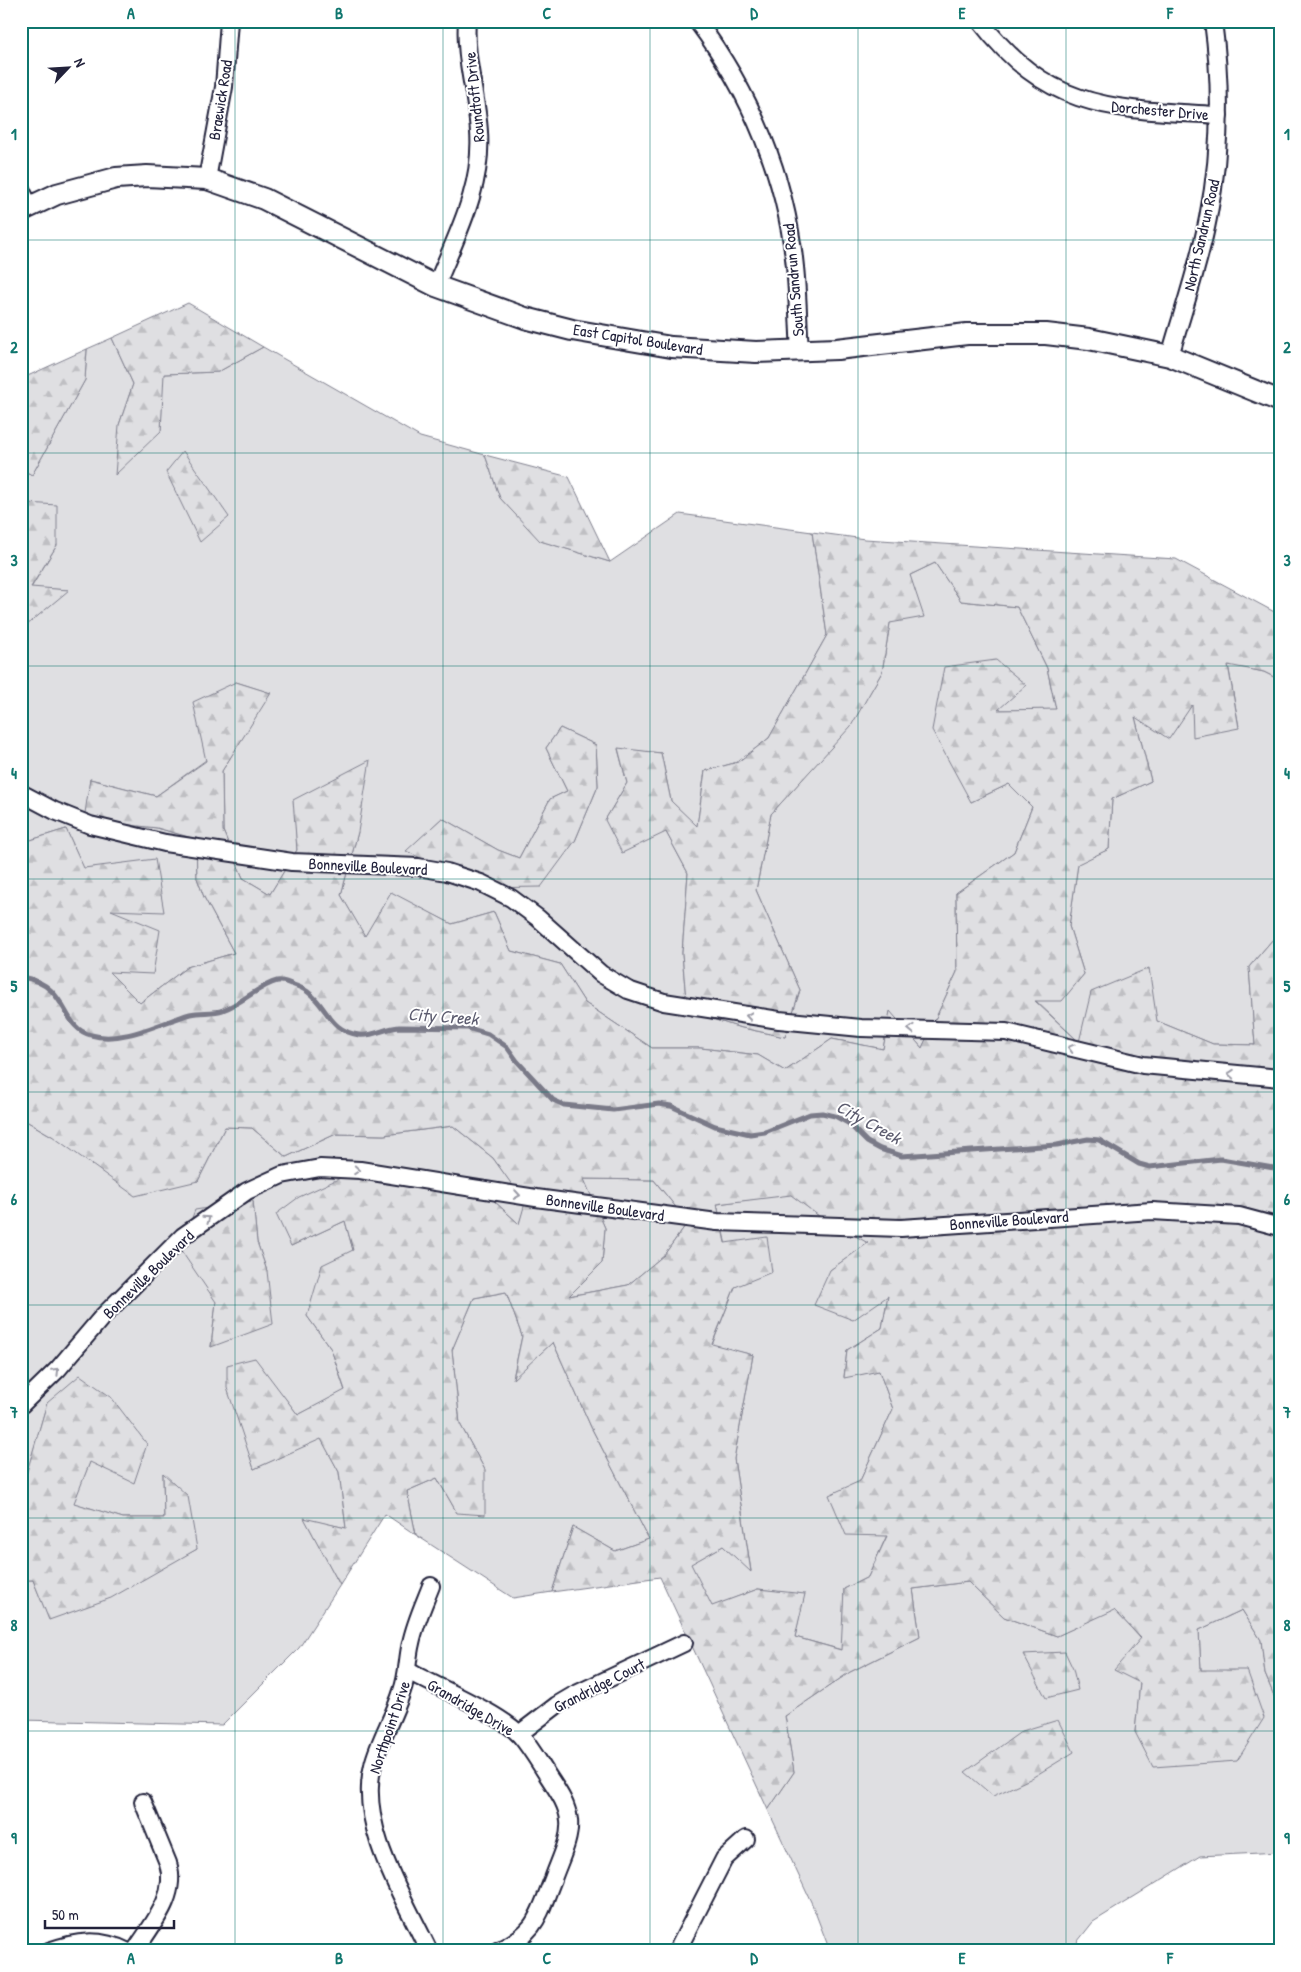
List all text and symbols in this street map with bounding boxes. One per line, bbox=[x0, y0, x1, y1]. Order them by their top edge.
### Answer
text: A bbox=[127, 2, 135, 24]
text: B bbox=[335, 2, 343, 24]
text: C bbox=[543, 2, 552, 24]
text: D bbox=[750, 2, 758, 24]
text: E bbox=[958, 2, 966, 24]
text: F bbox=[1166, 2, 1174, 24]
north arrow bbox=[42, 42, 92, 92]
street label: Roundtoft Drive bbox=[458, 50, 490, 143]
text: N bbox=[70, 55, 91, 70]
street label: Braewick Road bbox=[203, 58, 237, 142]
street label: Dorchester Drive bbox=[1110, 95, 1210, 125]
text: 1 bbox=[11, 123, 17, 145]
text: 1 bbox=[1284, 123, 1290, 145]
street label: North Sandrun Road bbox=[1177, 177, 1225, 293]
street label: South Sandrun Road bbox=[777, 223, 809, 337]
street label: East Capitol Boulevard bbox=[572, 318, 704, 360]
text: 2 bbox=[10, 336, 18, 358]
text: 2 bbox=[1283, 336, 1291, 358]
text: 3 bbox=[10, 549, 18, 571]
text: 3 bbox=[1283, 549, 1291, 571]
text: 4 bbox=[11, 762, 17, 784]
text: 4 bbox=[1284, 762, 1290, 784]
street label: Bonneville Boulevard bbox=[308, 852, 428, 880]
text: 5 bbox=[11, 975, 18, 997]
text: 5 bbox=[1284, 975, 1291, 997]
water label: City Creek bbox=[407, 1001, 481, 1031]
one-way arrow bbox=[744, 1011, 753, 1021]
one-way arrow bbox=[906, 1024, 914, 1034]
one-way arrow bbox=[1067, 1043, 1076, 1054]
one-way arrow bbox=[1227, 1068, 1235, 1079]
water label: City Creek bbox=[832, 1094, 907, 1151]
one-way arrow bbox=[353, 1164, 361, 1175]
text: 6 bbox=[11, 1188, 18, 1210]
street label: Bonneville Boulevard bbox=[545, 1188, 665, 1226]
text: 6 bbox=[1284, 1188, 1291, 1210]
one-way arrow bbox=[513, 1189, 522, 1199]
street label: Bonneville Boulevard bbox=[949, 1205, 1069, 1235]
one-way arrow bbox=[201, 1216, 211, 1225]
street label: Bonneville Boulevard bbox=[98, 1225, 198, 1323]
one-way arrow bbox=[50, 1367, 59, 1376]
text: 7 bbox=[9, 1401, 18, 1423]
text: 7 bbox=[1282, 1401, 1291, 1423]
text: 8 bbox=[11, 1614, 18, 1636]
text: 8 bbox=[1284, 1614, 1291, 1636]
street label: Grandridge Court bbox=[549, 1652, 649, 1718]
street label: Grandridge Drive bbox=[424, 1673, 519, 1741]
street label: Northpoint Drive bbox=[363, 1677, 415, 1776]
text: 9 bbox=[11, 1827, 17, 1849]
text: 9 bbox=[1284, 1827, 1290, 1849]
scale bar bbox=[45, 1897, 174, 1929]
text: 50 m bbox=[52, 1904, 79, 1925]
text: A bbox=[127, 1947, 135, 1969]
text: B bbox=[335, 1947, 343, 1969]
text: C bbox=[543, 1947, 552, 1969]
text: D bbox=[750, 1947, 758, 1969]
text: E bbox=[958, 1947, 966, 1969]
text: F bbox=[1166, 1947, 1174, 1969]

